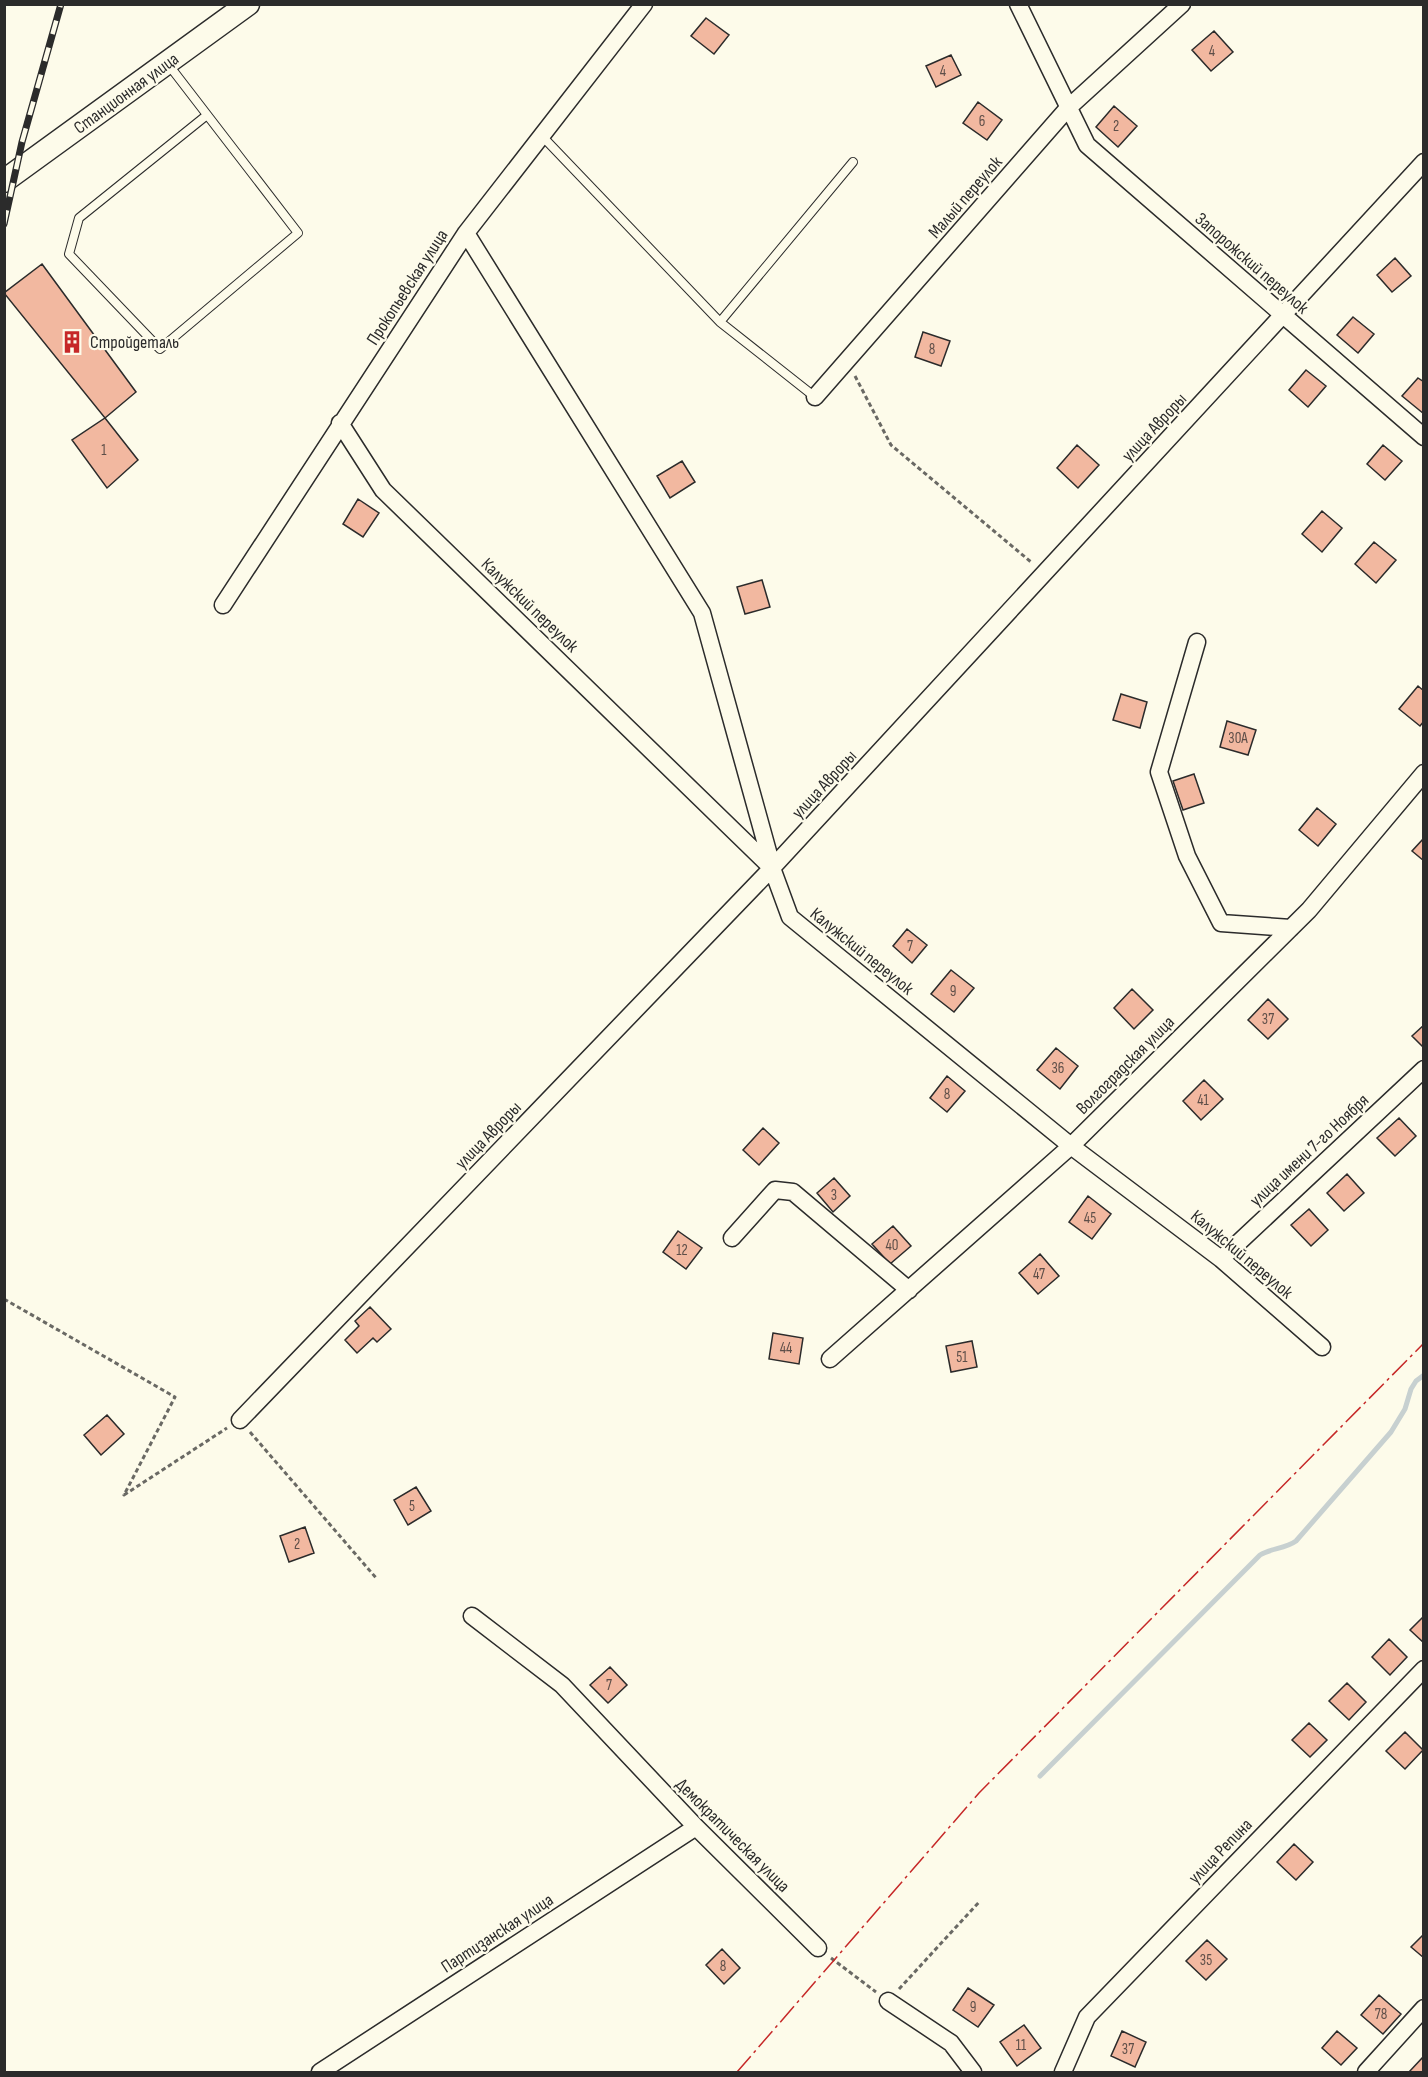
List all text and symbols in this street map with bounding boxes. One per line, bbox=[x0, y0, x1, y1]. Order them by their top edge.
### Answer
house number: 4 bbox=[1209, 42, 1215, 61]
street label: Станционная улица bbox=[70, 48, 183, 138]
house number: 4 bbox=[940, 62, 946, 81]
house number: 6 bbox=[979, 112, 985, 131]
house number: 2 bbox=[1113, 117, 1119, 136]
street label: Малый переулок bbox=[924, 152, 1007, 243]
street label: Запорожский переулок bbox=[1191, 208, 1313, 319]
street label: Прокопьевская улица bbox=[362, 226, 453, 349]
building icon: Стройдеталь bbox=[59, 329, 85, 355]
place label: Стройдеталь bbox=[90, 332, 179, 353]
house number: 8 bbox=[929, 340, 935, 359]
street label: улица Авроры bbox=[1117, 389, 1191, 466]
house number: 1 bbox=[101, 441, 107, 460]
street label: Калужский переулок bbox=[477, 554, 583, 657]
house number: 30А bbox=[1228, 729, 1248, 748]
street label: улица Авроры bbox=[787, 746, 861, 823]
street label: Калужский переулок bbox=[806, 903, 918, 1000]
house number: 7 bbox=[907, 937, 913, 956]
house number: 9 bbox=[950, 982, 956, 1001]
house number: 37 bbox=[1262, 1010, 1274, 1029]
street label: Волгоградская улица bbox=[1072, 1012, 1179, 1119]
house number: 36 bbox=[1052, 1059, 1064, 1078]
house number: 8 bbox=[944, 1085, 950, 1104]
street label: улица имени 7-го Ноября bbox=[1246, 1090, 1373, 1211]
house number: 41 bbox=[1197, 1091, 1210, 1110]
street label: улица Авроры bbox=[451, 1097, 526, 1173]
house number: 3 bbox=[831, 1186, 837, 1205]
street label: Калужский переулок bbox=[1186, 1206, 1297, 1303]
house number: 45 bbox=[1084, 1209, 1096, 1228]
house number: 40 bbox=[886, 1236, 898, 1255]
house number: 12 bbox=[676, 1241, 688, 1260]
house number: 47 bbox=[1033, 1265, 1045, 1284]
house number: 44 bbox=[780, 1339, 792, 1358]
house number: 51 bbox=[956, 1348, 968, 1367]
house number: 5 bbox=[409, 1497, 415, 1516]
house number: 2 bbox=[294, 1535, 300, 1554]
house number: 7 bbox=[606, 1676, 612, 1695]
street label: Демократическая улица bbox=[671, 1774, 794, 1897]
street label: улица Репина bbox=[1184, 1814, 1257, 1888]
street label: Партизанская улица bbox=[437, 1889, 557, 1977]
house number: 35 bbox=[1200, 1951, 1212, 1970]
house number: 8 bbox=[720, 1957, 726, 1976]
house number: 9 bbox=[970, 1998, 976, 2017]
house number: 78 bbox=[1375, 2005, 1387, 2024]
house number: 11 bbox=[1016, 2036, 1027, 2055]
house number: 37 bbox=[1122, 2040, 1134, 2059]

